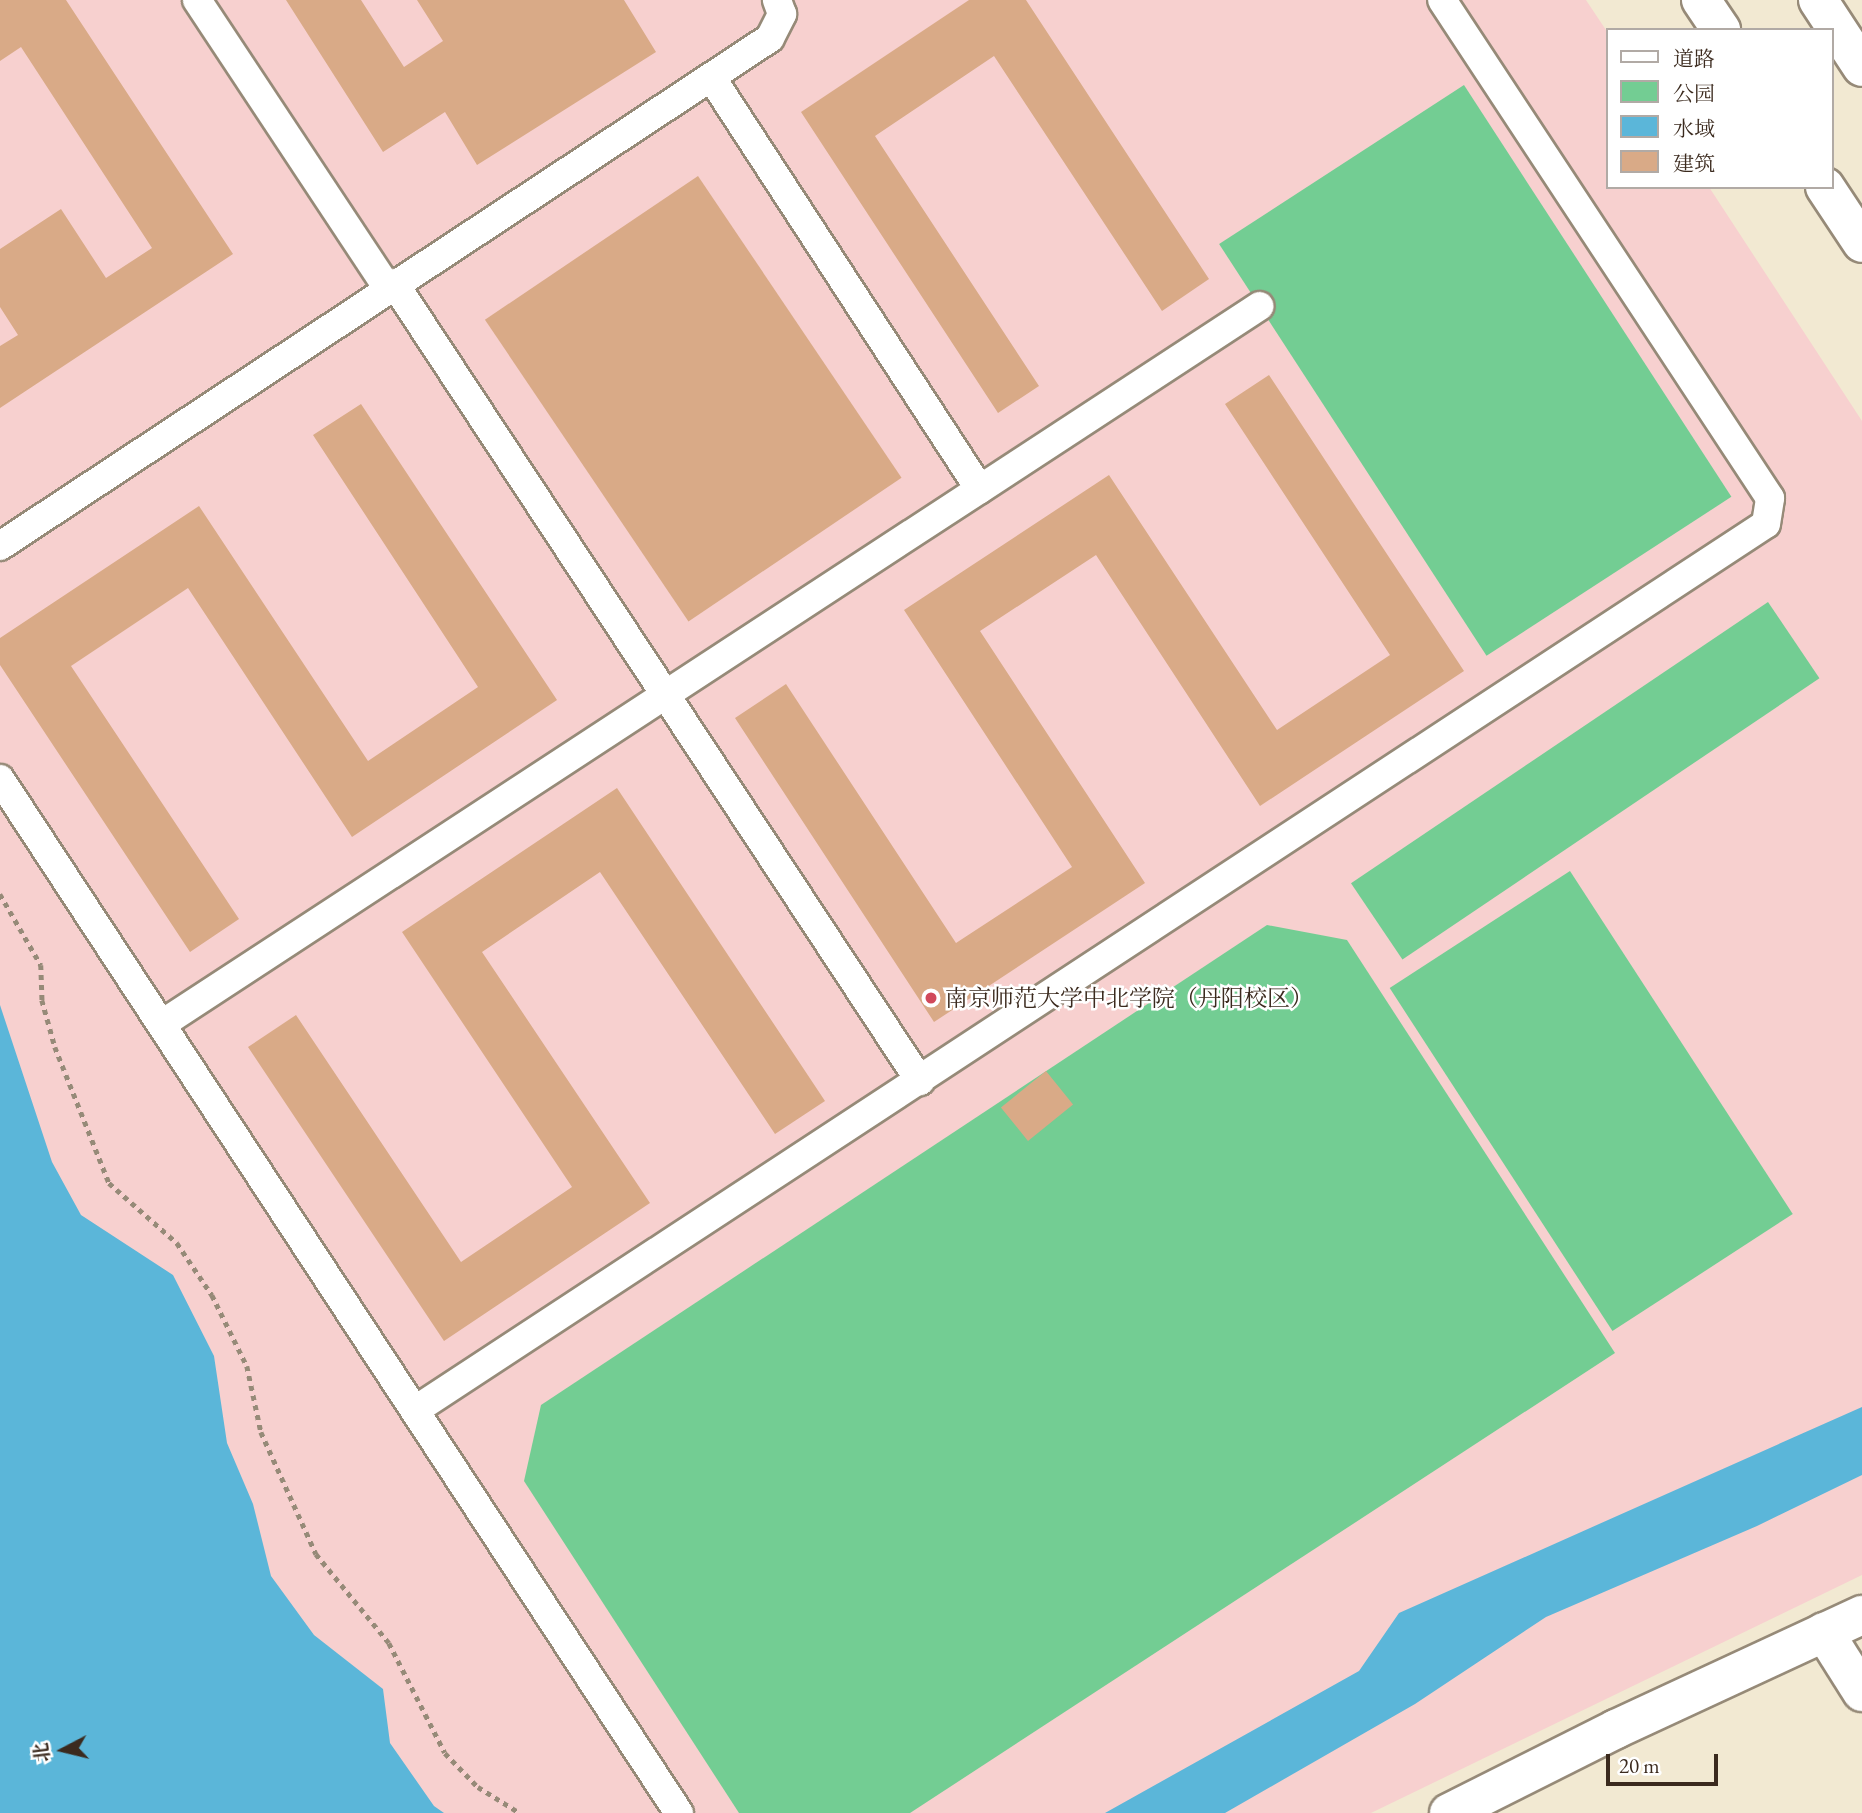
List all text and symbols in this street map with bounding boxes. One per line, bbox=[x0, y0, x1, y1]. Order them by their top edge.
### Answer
legend bbox=[1606, 28, 1834, 189]
text: 道路 bbox=[1673, 45, 1715, 72]
text: 公园 bbox=[1673, 80, 1715, 107]
text: 水域 bbox=[1673, 115, 1715, 142]
text: 建筑 bbox=[1673, 150, 1715, 177]
place label: 南京师范大学中北学院（丹阳校区） bbox=[945, 984, 1313, 1012]
marker: 南京师范大学中北学院（丹阳校区） bbox=[923, 990, 939, 1006]
north arrow bbox=[28, 1715, 98, 1785]
scale bar bbox=[1610, 1740, 1722, 1784]
text: 北 bbox=[28, 1742, 55, 1764]
text: 20 m bbox=[1619, 1752, 1660, 1779]

